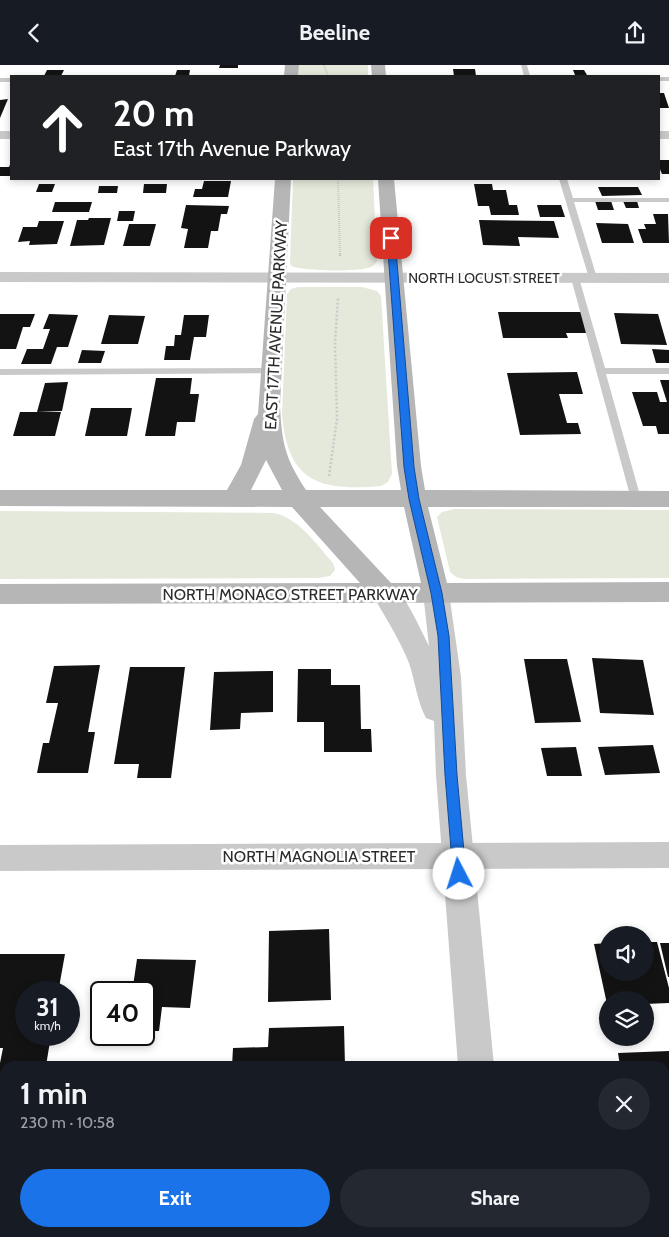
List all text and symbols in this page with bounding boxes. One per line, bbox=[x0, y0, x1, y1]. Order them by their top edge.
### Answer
icon: back bbox=[20, 19, 48, 47]
text: Beeline bbox=[299, 19, 370, 46]
icon: share bbox=[621, 19, 649, 47]
text: 20 m bbox=[113, 92, 195, 135]
icon: ahead bbox=[30, 95, 95, 160]
text: East 17th Avenue Parkway bbox=[113, 135, 351, 162]
pin bbox=[370, 217, 412, 259]
street label: EAST 17TH AVENUE PARKWAY bbox=[261, 219, 291, 430]
icon: arrive bbox=[377, 224, 405, 252]
street label: NORTH LOCUST STREET bbox=[408, 269, 560, 287]
street label: NORTH MONACO STREET PARKWAY bbox=[162, 585, 418, 604]
street label: NORTH MAGNOLIA STREET bbox=[223, 847, 416, 866]
position arrow bbox=[432, 847, 484, 899]
map controls bbox=[599, 926, 654, 1046]
button: sound bbox=[599, 926, 654, 981]
speed limit sign: 40 bbox=[90, 981, 155, 1046]
button: layers bbox=[599, 991, 654, 1046]
text: 31 bbox=[36, 992, 59, 1022]
text: km/h bbox=[34, 1018, 61, 1033]
text: 1 min bbox=[20, 1075, 88, 1112]
button: close bbox=[598, 1078, 650, 1130]
text: 230 m · 10:58 bbox=[20, 1113, 115, 1132]
button: Exit bbox=[20, 1169, 330, 1227]
button: Share bbox=[340, 1169, 650, 1227]

